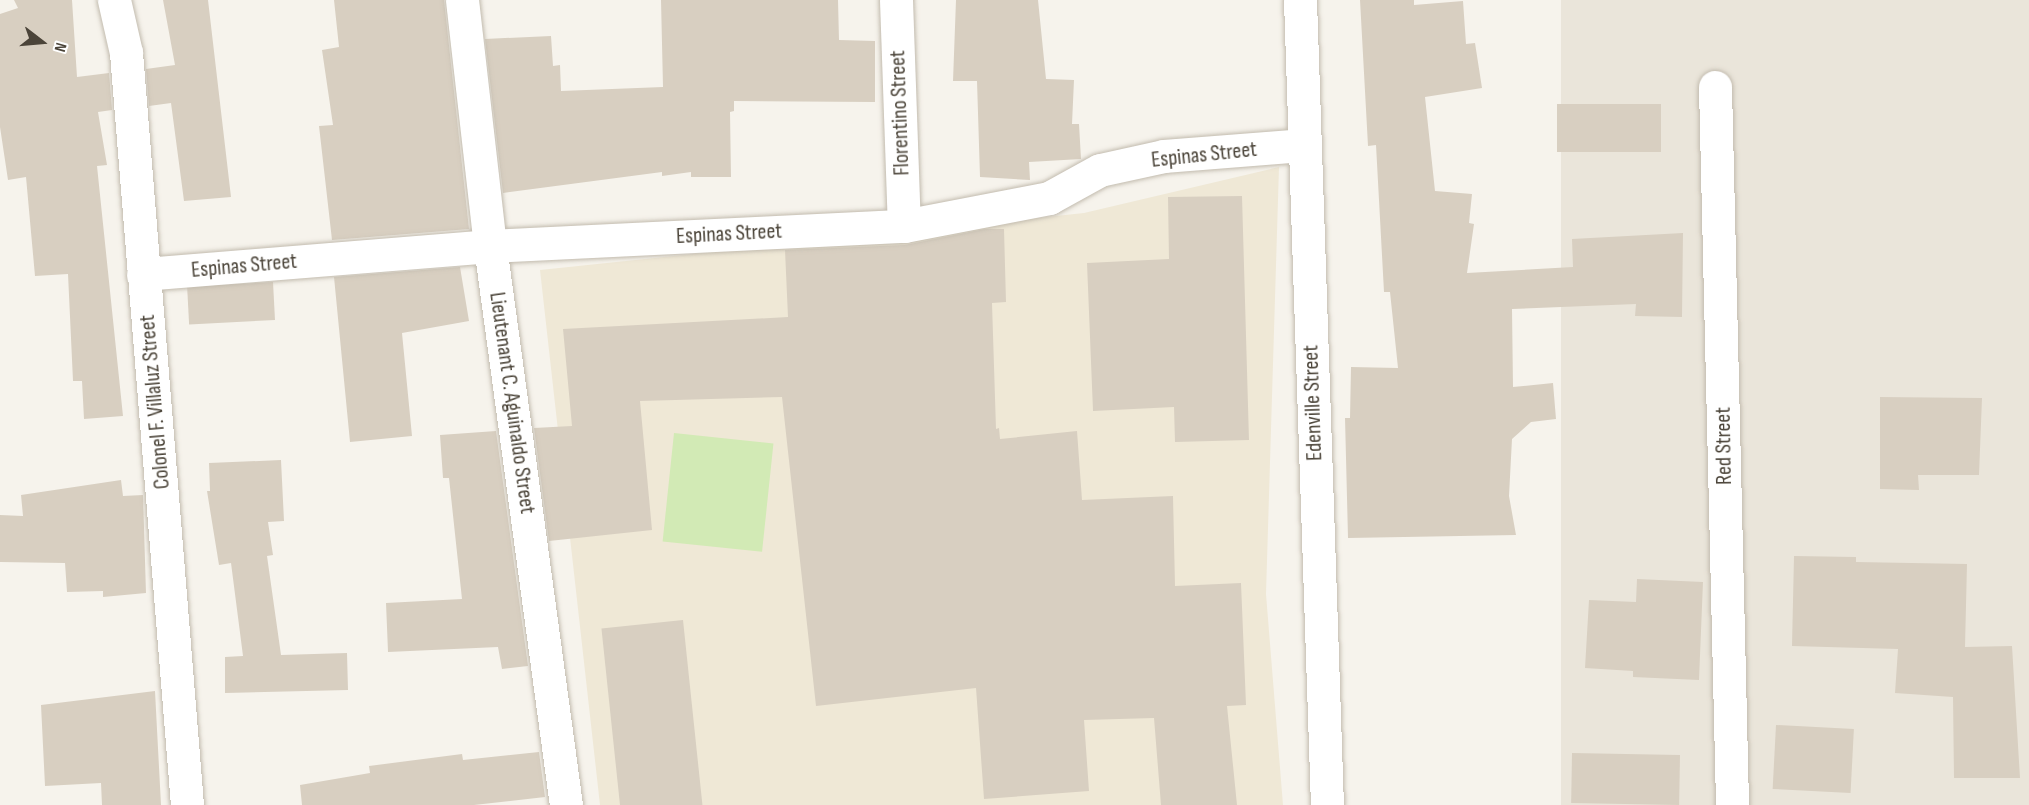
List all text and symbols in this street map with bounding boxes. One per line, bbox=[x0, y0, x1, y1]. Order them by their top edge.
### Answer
north arrow bbox=[12, 12, 72, 72]
text: N bbox=[49, 40, 70, 54]
street label: Florentino Street bbox=[885, 50, 915, 176]
street label: Espinas Street bbox=[1150, 136, 1258, 174]
street label: Espinas Street bbox=[675, 218, 783, 250]
street label: Espinas Street bbox=[190, 248, 298, 284]
street label: Lieutenant C. Aguinaldo Street bbox=[483, 290, 541, 516]
street label: Colonel F. Villaluz Street bbox=[134, 314, 176, 490]
street label: Edenville Street bbox=[1298, 345, 1328, 461]
street label: Red Street bbox=[1710, 407, 1738, 485]

